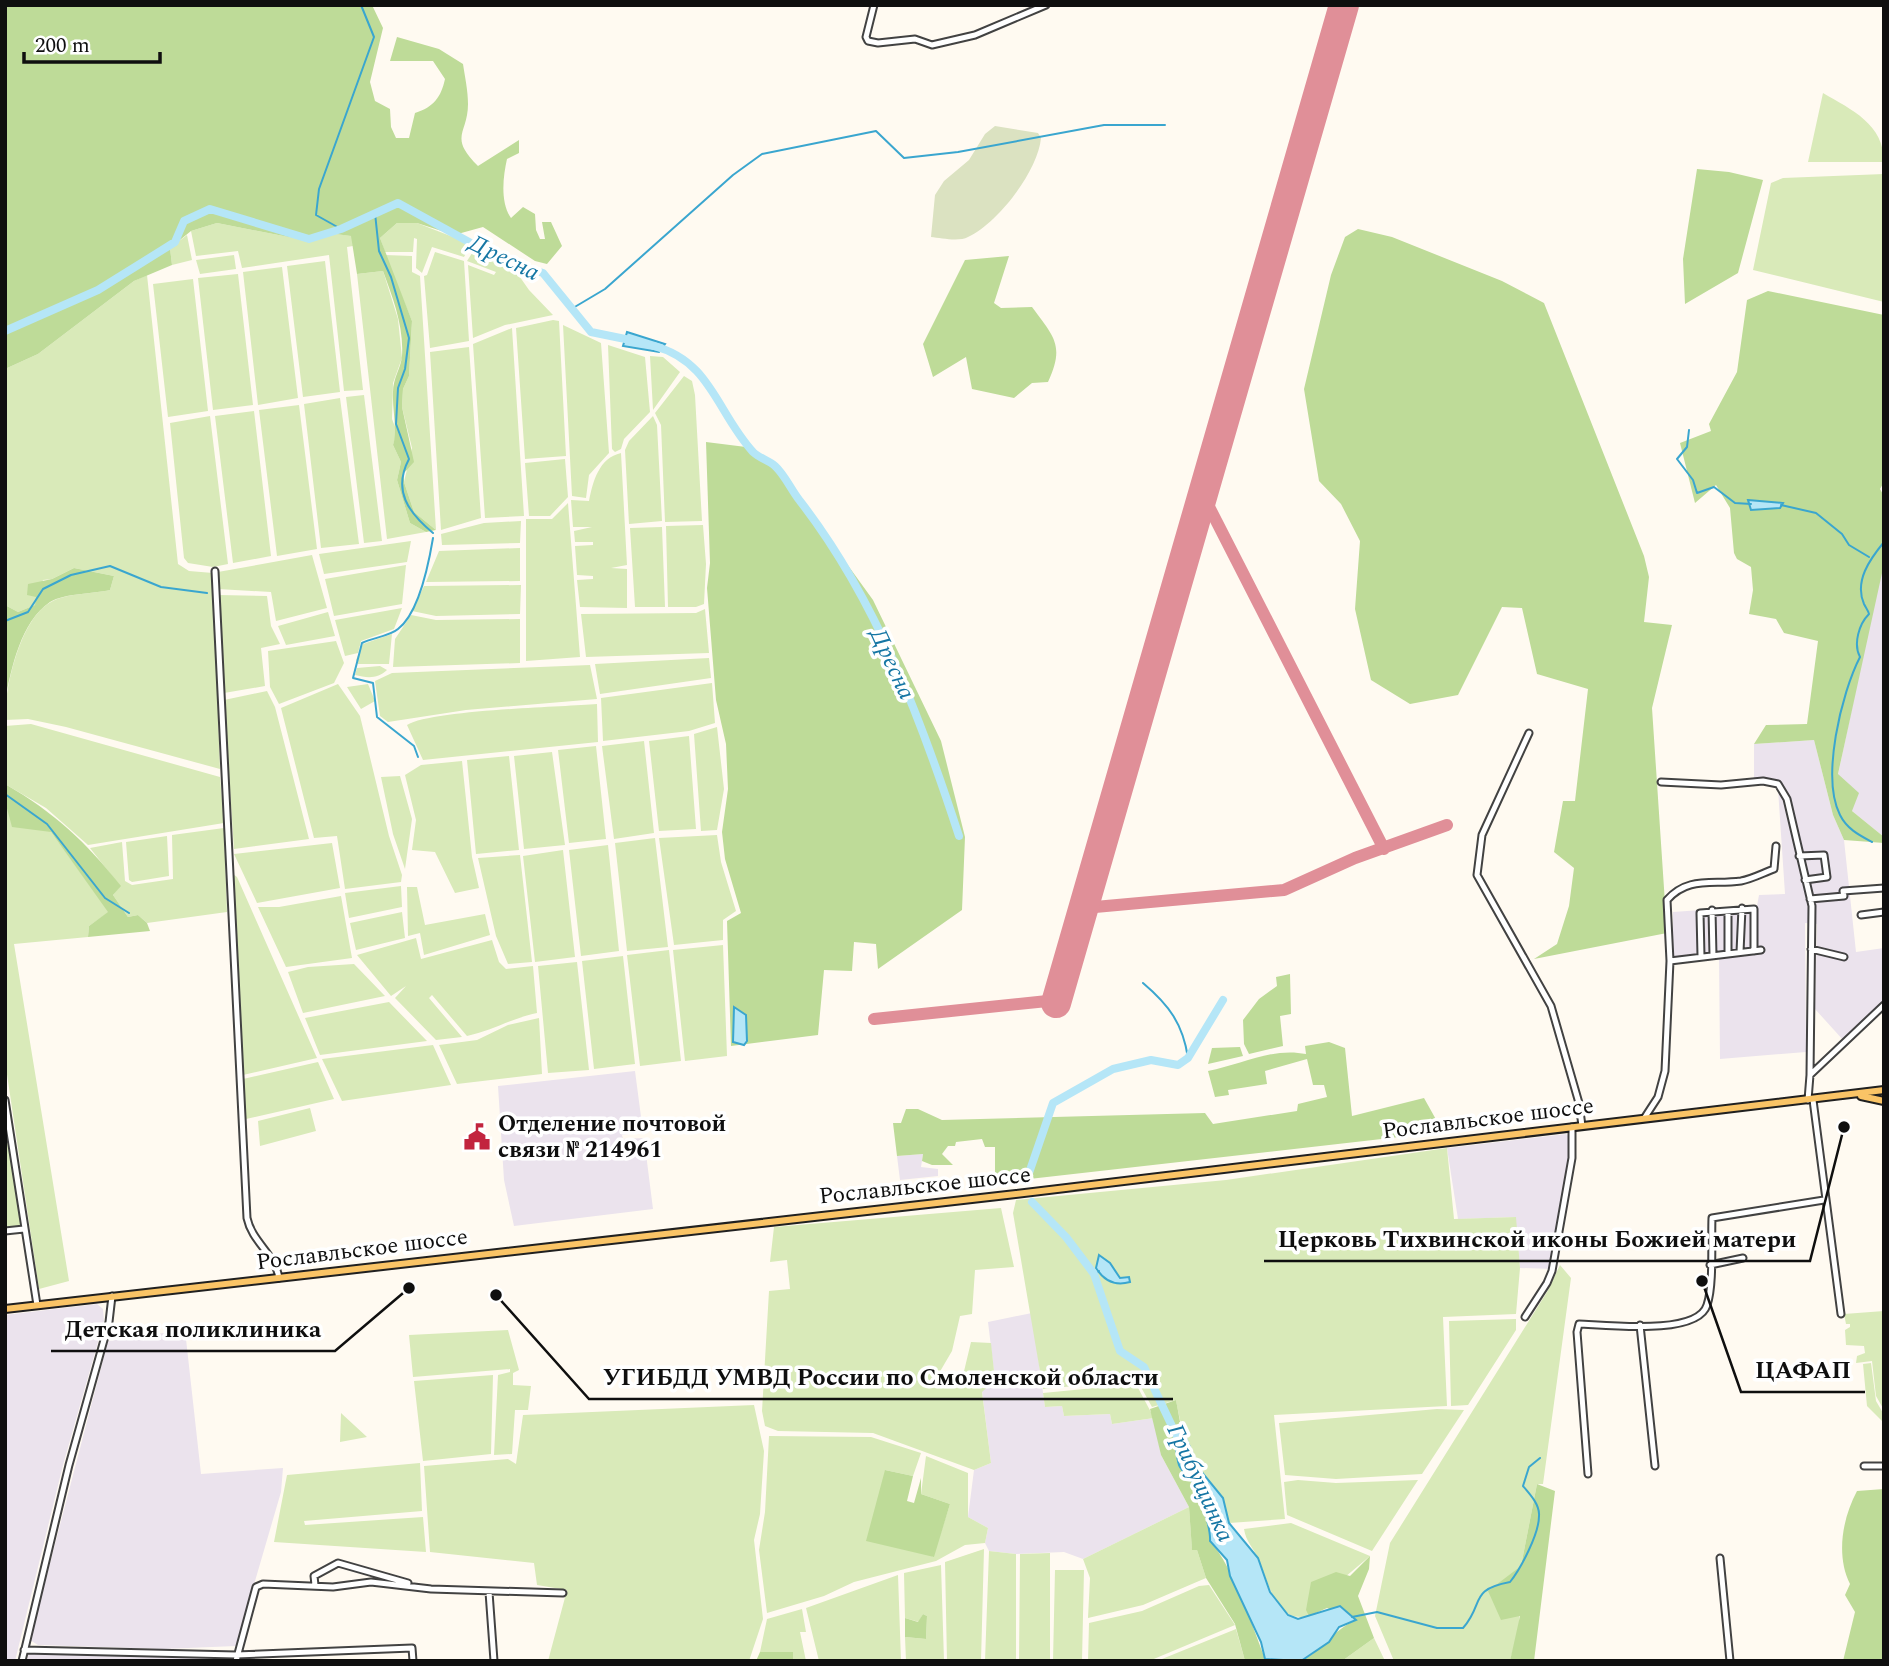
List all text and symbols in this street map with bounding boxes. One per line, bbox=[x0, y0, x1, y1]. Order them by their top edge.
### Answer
scale bar bbox=[24, 21, 161, 65]
text: 200 m bbox=[35, 30, 90, 62]
water label: Дресна bbox=[461, 225, 546, 291]
water label: Дресна bbox=[859, 621, 924, 706]
street label: Рославльское шоссе bbox=[1380, 1089, 1596, 1149]
place label: Отделение почтовой связи № 214961 bbox=[498, 1107, 726, 1168]
public building icon: Отделение почтовой связи № 214961 bbox=[462, 1122, 492, 1152]
street label: Рославльское шоссе bbox=[817, 1157, 1033, 1215]
callout: Церковь Тихвинской иконы Божией матери bbox=[1264, 1216, 1810, 1261]
street label: Рославльское шоссе bbox=[254, 1220, 470, 1280]
text: Церковь Тихвинской иконы Божией матери bbox=[1278, 1222, 1796, 1258]
callout: Детская поликлиника bbox=[51, 1306, 335, 1351]
text: Детская поликлиника bbox=[65, 1312, 322, 1348]
callout: ЦАФАП bbox=[1741, 1347, 1865, 1392]
text: ЦАФАП bbox=[1755, 1353, 1851, 1389]
callout: УГИБДД УМВД России по Смоленской области bbox=[589, 1354, 1173, 1399]
text: УГИБДД УМВД России по Смоленской области bbox=[603, 1360, 1159, 1396]
water label: Грибущинка bbox=[1157, 1418, 1243, 1548]

